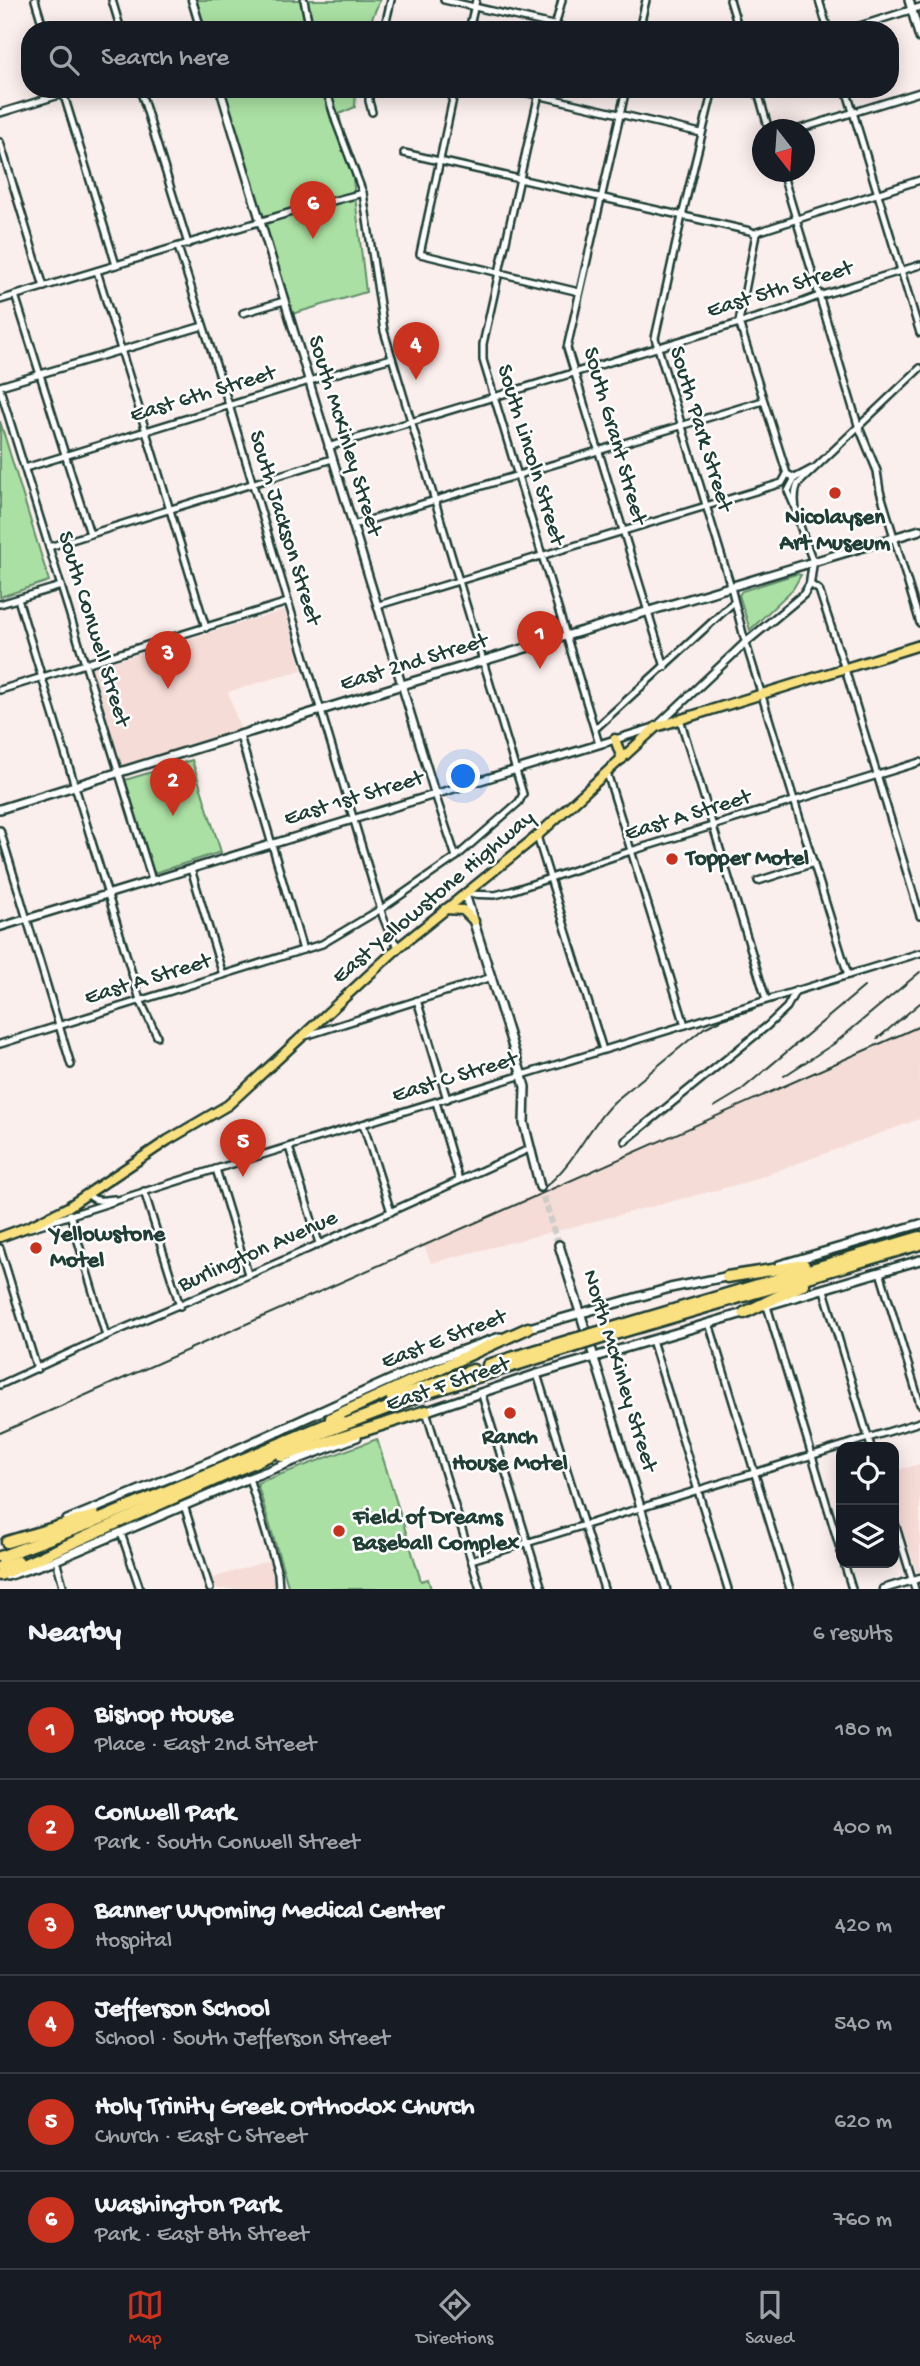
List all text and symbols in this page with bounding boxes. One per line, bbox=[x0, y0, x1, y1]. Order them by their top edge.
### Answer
search box bbox=[21, 21, 899, 98]
icon: search bbox=[45, 41, 83, 79]
text: Search here bbox=[101, 44, 229, 75]
north arrow bbox=[752, 119, 815, 182]
pin: 6 bbox=[290, 181, 336, 239]
street label: East 5th Street bbox=[704, 255, 858, 325]
pin: 4 bbox=[393, 322, 439, 380]
street label: South McKinley Street bbox=[301, 333, 388, 541]
street label: South Park Street bbox=[662, 343, 738, 516]
street label: South Grant Street bbox=[576, 344, 653, 529]
street label: East 6th Street bbox=[127, 360, 280, 430]
street label: South Lincoln Street bbox=[490, 361, 571, 550]
street label: South Jackson Street bbox=[242, 428, 327, 630]
marker: Nicolaysen Art Museum bbox=[827, 485, 843, 501]
place label: Nicolaysen Art Museum bbox=[779, 505, 891, 558]
street label: South Conwell Street bbox=[50, 528, 136, 731]
pin: 1 bbox=[517, 611, 563, 669]
street label: East 2nd Street bbox=[337, 627, 493, 698]
pin: 3 bbox=[145, 631, 191, 689]
pin: 2 bbox=[150, 758, 196, 816]
your location bbox=[446, 759, 480, 793]
street label: East 1st Street bbox=[281, 765, 428, 833]
street label: East A Street bbox=[622, 784, 756, 848]
street label: East Yellowstone Highway bbox=[327, 805, 541, 991]
place label: Topper Motel bbox=[684, 846, 809, 873]
marker: Topper Motel bbox=[664, 851, 680, 867]
street label: East A Street bbox=[82, 948, 216, 1012]
street label: East C Street bbox=[389, 1046, 522, 1110]
pin: 5 bbox=[220, 1119, 266, 1177]
street label: Burlington Avenue bbox=[173, 1204, 343, 1300]
place label: Yellowstone Motel bbox=[47, 1222, 166, 1275]
marker: Yellowstone Motel bbox=[28, 1240, 44, 1256]
street label: North McKinley Street bbox=[575, 1267, 663, 1477]
street label: East E Street bbox=[378, 1303, 512, 1376]
street label: East F Street bbox=[383, 1351, 515, 1419]
marker: Ranch House Motel bbox=[502, 1405, 518, 1421]
place label: Ranch House Motel bbox=[452, 1425, 568, 1478]
map controls bbox=[836, 1442, 899, 1568]
button: locate bbox=[836, 1442, 899, 1505]
place label: Field of Dreams Baseball Complex bbox=[352, 1505, 520, 1558]
button: layers bbox=[836, 1505, 899, 1568]
marker: Field of Dreams Baseball Complex bbox=[331, 1523, 347, 1539]
text: Nearby bbox=[28, 1617, 121, 1652]
text: 6 results bbox=[813, 1621, 892, 1648]
text: Bishop House bbox=[95, 1701, 233, 1732]
text: 1 bbox=[46, 1717, 56, 1744]
text: 180 m bbox=[835, 1717, 892, 1744]
text: Place · East 2nd Street bbox=[95, 1732, 316, 1759]
text: Conwell Park bbox=[95, 1799, 236, 1830]
text: 2 bbox=[45, 1815, 57, 1842]
text: 400 m bbox=[833, 1815, 892, 1842]
text: Park · South Conwell Street bbox=[95, 1830, 360, 1857]
text: Banner Wyoming Medical Center bbox=[95, 1897, 443, 1928]
text: 3 bbox=[45, 1913, 57, 1940]
text: 420 m bbox=[835, 1913, 892, 1940]
text: Hospital bbox=[95, 1928, 172, 1955]
text: Jefferson School bbox=[95, 1995, 270, 2026]
text: 4 bbox=[46, 2011, 56, 2038]
text: 540 m bbox=[834, 2011, 892, 2038]
text: School · South Jefferson Street bbox=[95, 2026, 390, 2053]
text: Holy Trinity Greek Orthodox Church bbox=[95, 2093, 474, 2124]
text: 5 bbox=[45, 2109, 57, 2136]
text: 620 m bbox=[834, 2109, 892, 2136]
text: Church · East C Street bbox=[95, 2124, 307, 2151]
text: Washington Park bbox=[95, 2191, 280, 2222]
text: 6 bbox=[45, 2207, 57, 2234]
text: 760 m bbox=[834, 2207, 892, 2234]
text: Park · East 8th Street bbox=[95, 2222, 309, 2249]
tab: Map bbox=[126, 2286, 164, 2351]
tab: Directions bbox=[416, 2286, 493, 2351]
tab: Saved bbox=[745, 2286, 794, 2351]

